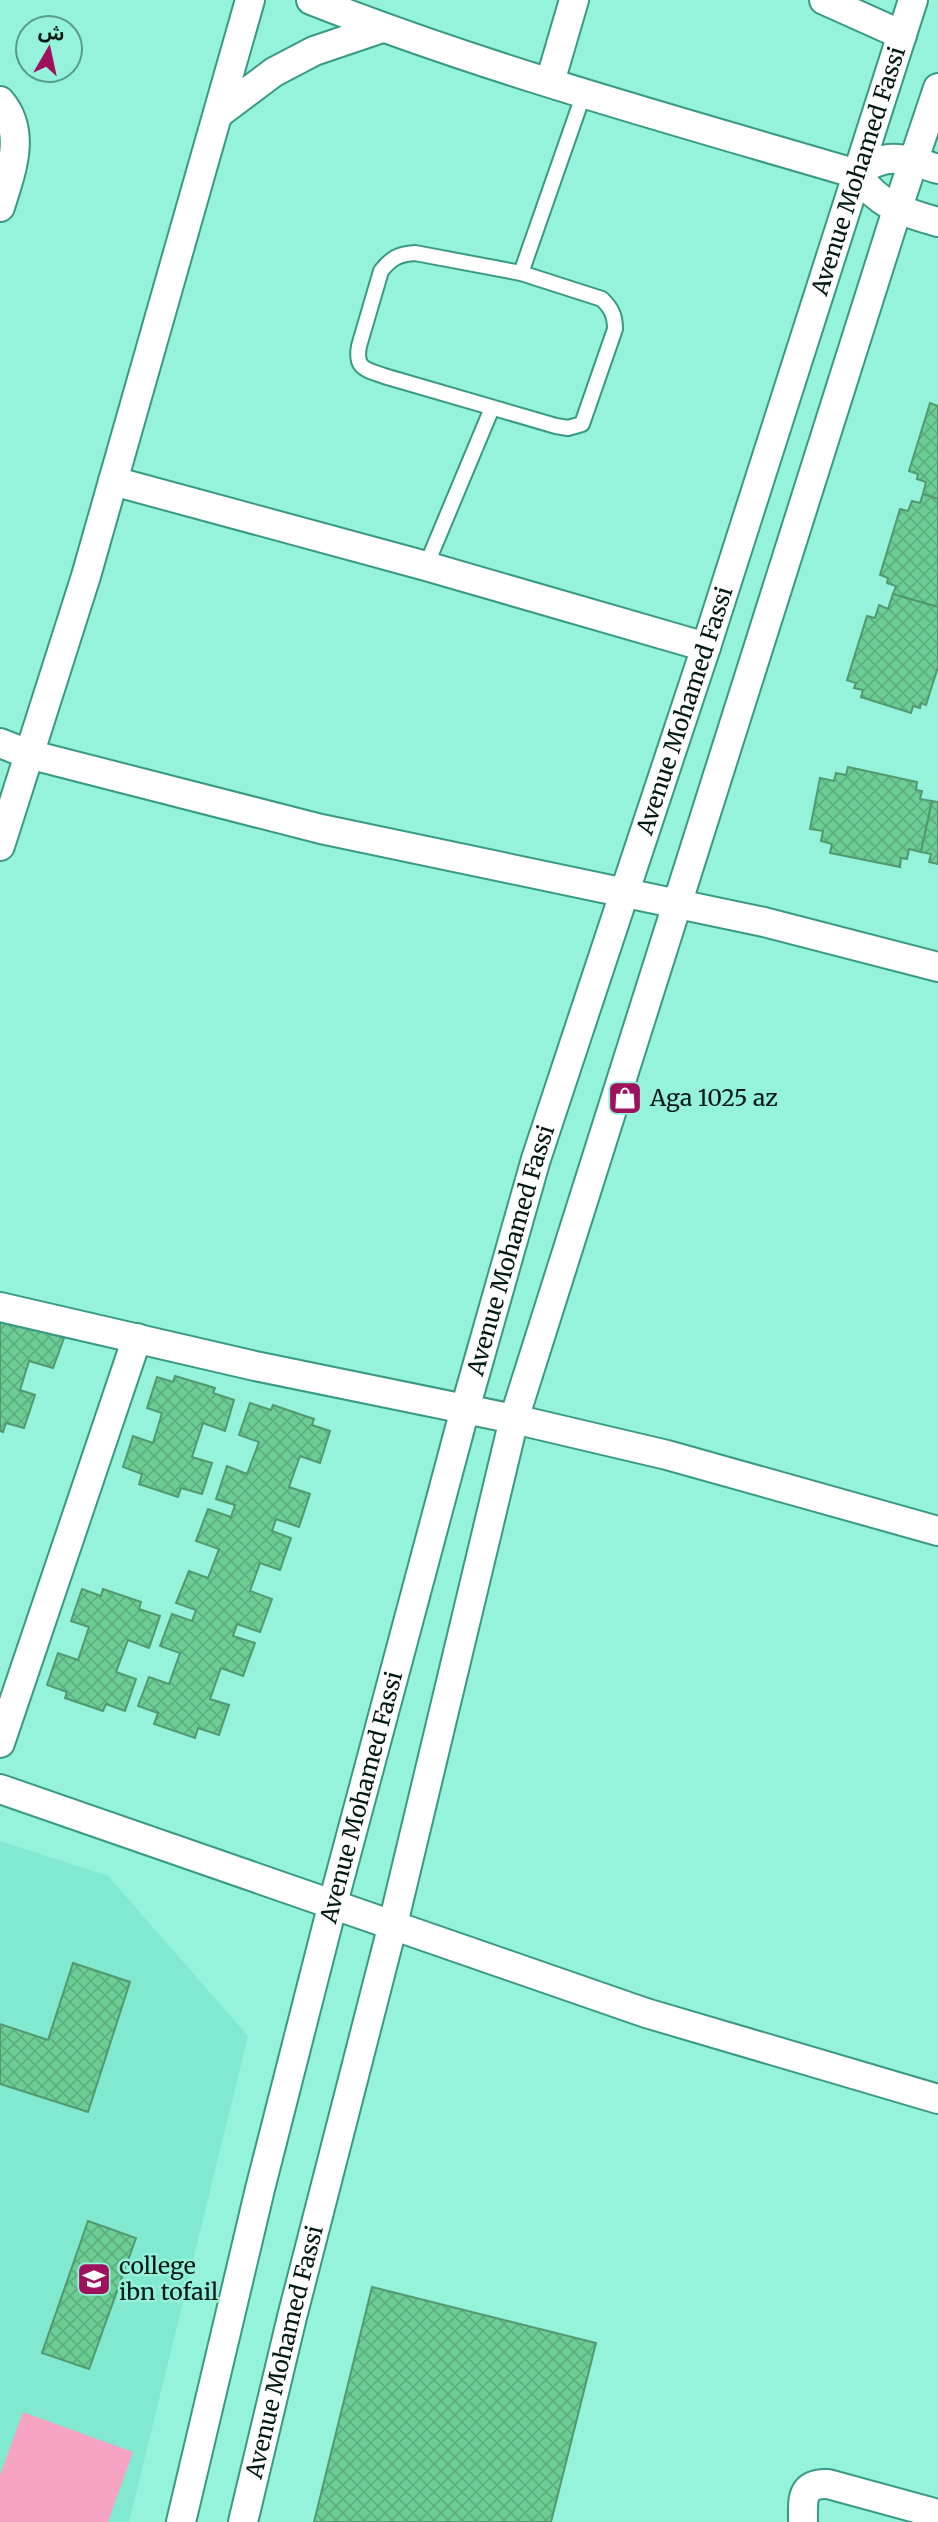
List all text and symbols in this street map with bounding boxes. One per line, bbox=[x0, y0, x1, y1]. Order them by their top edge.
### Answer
north arrow bbox=[14, 14, 84, 84]
text: ش bbox=[37, 18, 66, 46]
street label: Avenue Mohamed Fassi bbox=[804, 43, 911, 300]
street label: Avenue Mohamed Fassi bbox=[629, 583, 738, 839]
shop icon: Aga 1025 az bbox=[606, 1079, 644, 1117]
place label: Aga 1025 az bbox=[649, 1083, 778, 1112]
street label: Avenue Mohamed Fassi bbox=[460, 1121, 560, 1379]
street label: Avenue Mohamed Fassi bbox=[313, 1668, 408, 1927]
street label: Avenue Mohamed Fassi bbox=[239, 2222, 329, 2482]
place label: college ibn tofail bbox=[119, 2251, 218, 2306]
school or university icon: college ibn tofail bbox=[75, 2260, 113, 2298]

